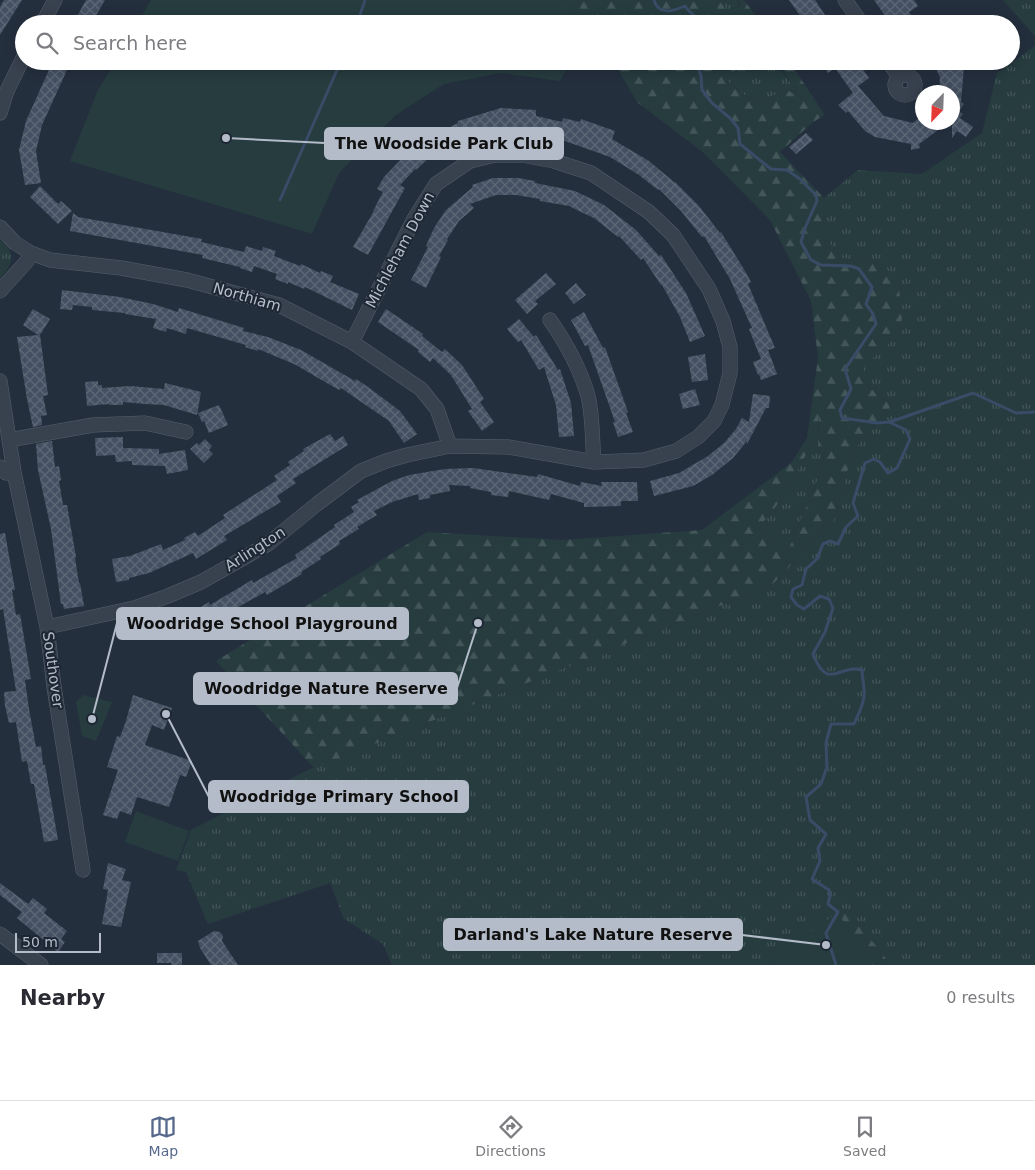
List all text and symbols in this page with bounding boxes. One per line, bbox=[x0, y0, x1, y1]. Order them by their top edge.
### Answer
search box bbox=[15, 15, 1020, 70]
icon: search bbox=[33, 29, 61, 57]
text: Search here bbox=[73, 32, 187, 54]
north arrow bbox=[915, 85, 960, 130]
callout: The Woodside Park Club bbox=[325, 128, 563, 159]
text: The Woodside Park Club bbox=[335, 134, 553, 153]
street label: Michleham Down bbox=[362, 189, 438, 311]
street label: Northiam bbox=[211, 279, 283, 315]
street label: Arlington bbox=[221, 523, 289, 575]
callout: Woodridge School Playground bbox=[117, 608, 408, 639]
text: Woodridge School Playground bbox=[126, 614, 398, 633]
street label: Southover bbox=[39, 631, 67, 710]
callout: Woodridge Nature Reserve bbox=[194, 673, 457, 704]
text: Woodridge Nature Reserve bbox=[204, 679, 448, 698]
callout: Woodridge Primary School bbox=[209, 781, 468, 812]
text: Woodridge Primary School bbox=[219, 787, 459, 806]
callout: Darland's Lake Nature Reserve bbox=[444, 919, 742, 950]
text: Darland's Lake Nature Reserve bbox=[454, 925, 733, 944]
scale bar bbox=[15, 930, 101, 953]
text: 50 m bbox=[22, 934, 58, 950]
text: Nearby bbox=[20, 986, 105, 1010]
text: 0 results bbox=[946, 988, 1015, 1007]
tab: Map bbox=[149, 1113, 178, 1159]
tab: Directions bbox=[475, 1113, 546, 1159]
tab: Saved bbox=[843, 1113, 886, 1159]

